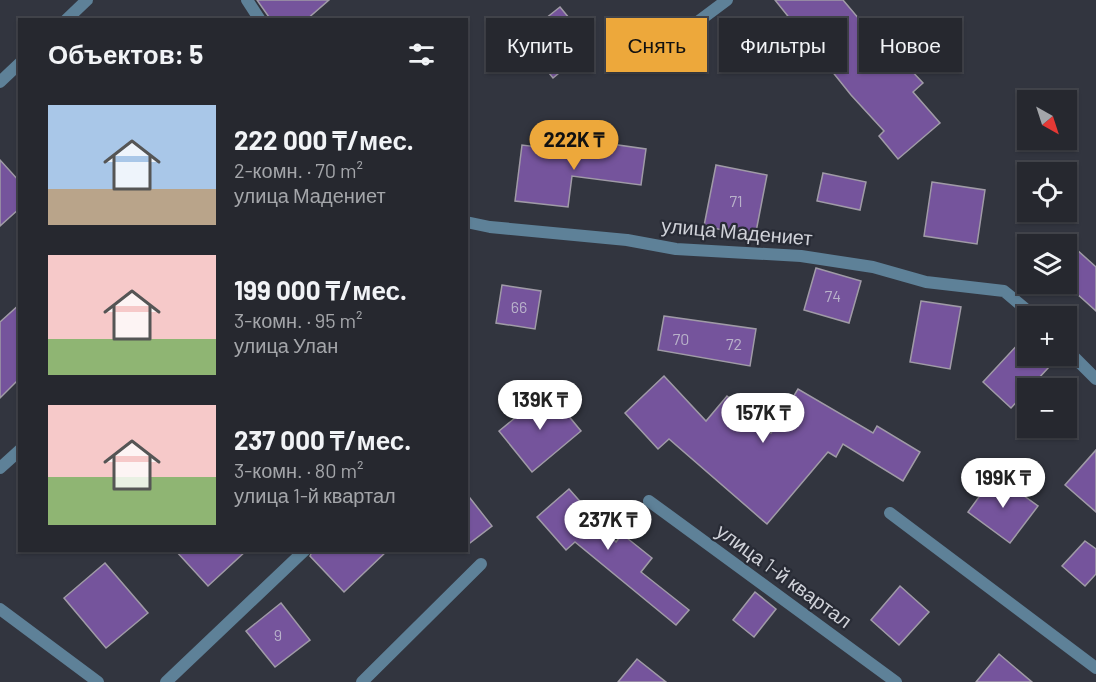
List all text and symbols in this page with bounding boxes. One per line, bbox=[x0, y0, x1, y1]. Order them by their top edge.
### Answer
chip: Купить bbox=[486, 18, 594, 72]
chip: Снять bbox=[606, 18, 707, 72]
chip: Фильтры bbox=[719, 18, 847, 72]
chip: Новое bbox=[859, 18, 962, 72]
text: Объектов: 5 bbox=[48, 38, 203, 69]
icon: filters bbox=[405, 38, 438, 71]
north arrow bbox=[1017, 90, 1077, 150]
map controls bbox=[1017, 90, 1077, 438]
pin: 222K ₸ bbox=[525, 120, 623, 171]
text: 222 000 ₸/мес. bbox=[234, 124, 414, 155]
text: 222K ₸ bbox=[543, 127, 605, 151]
icon: home bbox=[96, 129, 168, 201]
text: 2-комн. · 70 m² bbox=[234, 158, 363, 182]
button: locate bbox=[1017, 162, 1077, 222]
text: улица Мадениет bbox=[234, 183, 386, 207]
house number: 71 bbox=[729, 191, 743, 210]
street label: улица Мадениет bbox=[661, 212, 814, 250]
button: layers bbox=[1017, 234, 1077, 294]
text: 199 000 ₸/мес. bbox=[234, 274, 407, 305]
icon: home bbox=[96, 279, 168, 351]
house number: 74 bbox=[825, 286, 841, 305]
house number: 66 bbox=[511, 297, 527, 316]
button: + bbox=[1017, 306, 1077, 366]
text: 3-комн. · 95 m² bbox=[234, 308, 363, 332]
house number: 70 bbox=[673, 329, 689, 348]
text: улица Улан bbox=[234, 333, 338, 357]
house number: 72 bbox=[726, 334, 742, 353]
button: − bbox=[1017, 378, 1077, 438]
pin: 139K ₸ bbox=[491, 380, 589, 431]
text: 139K ₸ bbox=[512, 387, 568, 411]
pin: 157K ₸ bbox=[714, 393, 812, 444]
text: 157K ₸ bbox=[735, 400, 791, 424]
text: 237 000 ₸/мес. bbox=[234, 424, 411, 455]
icon: home bbox=[96, 429, 168, 501]
text: 3-комн. · 80 m² bbox=[234, 458, 364, 482]
pin: 199K ₸ bbox=[954, 458, 1052, 509]
text: 199K ₸ bbox=[975, 465, 1031, 489]
text: улица 1-й квартал bbox=[234, 483, 396, 507]
pin: 237K ₸ bbox=[559, 500, 657, 551]
text: 237K ₸ bbox=[578, 507, 638, 531]
street label: улица 1-й квартал bbox=[712, 518, 857, 632]
house number: 9 bbox=[274, 625, 282, 644]

